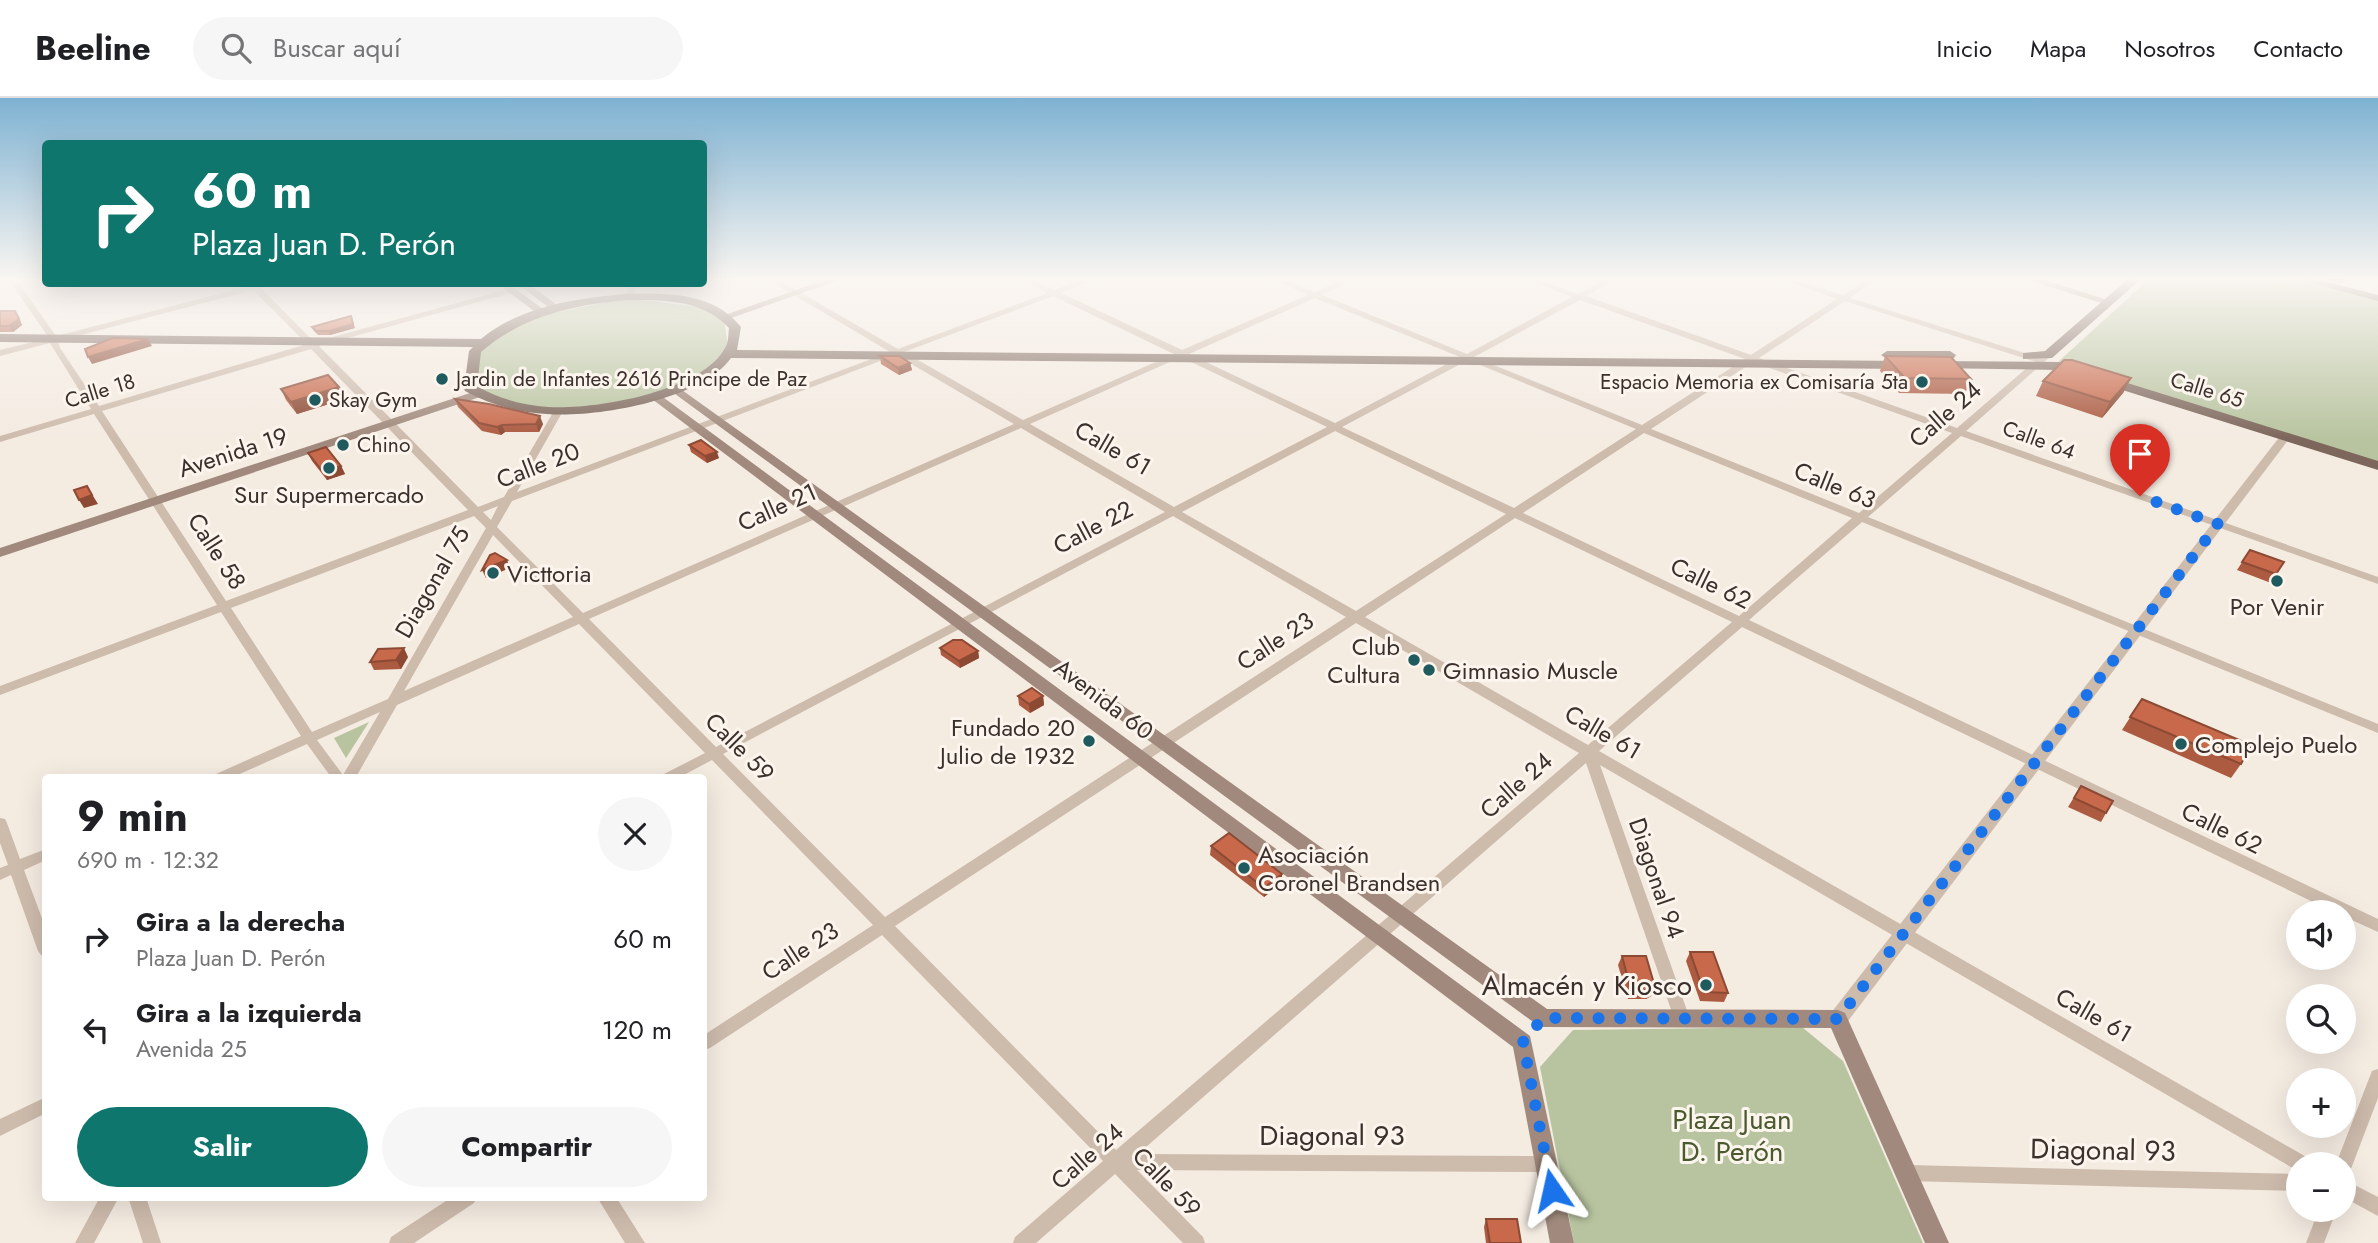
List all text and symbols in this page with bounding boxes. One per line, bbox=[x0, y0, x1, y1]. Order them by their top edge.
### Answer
search box bbox=[193, 17, 683, 80]
text: Beeline bbox=[35, 25, 151, 72]
icon: search bbox=[217, 29, 255, 67]
text: Buscar aquí bbox=[273, 29, 401, 67]
text: Inicio bbox=[1937, 31, 1992, 66]
text: Mapa bbox=[2030, 31, 2086, 66]
text: Nosotros bbox=[2124, 31, 2215, 66]
text: Contacto bbox=[2253, 31, 2343, 66]
text: 60 m bbox=[192, 156, 312, 226]
icon: right bbox=[77, 168, 168, 259]
text: Plaza Juan D. Perón bbox=[192, 221, 456, 267]
place label: Jardin de Infantes 2616 Principe de Paz bbox=[453, 364, 807, 394]
street label: Calle 65 bbox=[2167, 365, 2247, 415]
street label: Calle 18 bbox=[61, 366, 139, 416]
place label: Espacio Memoria ex Comisaría 5ta bbox=[1600, 367, 1908, 397]
marker: Jardin de Infantes 2616 Principe de Paz bbox=[434, 371, 450, 387]
street label: Calle 24 bbox=[1901, 373, 1989, 455]
marker: Espacio Memoria ex Comisaría 5ta bbox=[1914, 374, 1930, 390]
place label: Skay Gym bbox=[329, 385, 418, 415]
marker: Skay Gym bbox=[307, 392, 323, 408]
street label: Calle 61 bbox=[1068, 412, 1158, 484]
street label: Calle 64 bbox=[1998, 413, 2080, 467]
street label: Avenida 19 bbox=[174, 418, 292, 486]
pin bbox=[2110, 424, 2170, 496]
place label: Chino bbox=[357, 430, 410, 460]
street label: Calle 20 bbox=[491, 433, 585, 497]
icon: arrive bbox=[2121, 435, 2159, 473]
marker: Chino bbox=[335, 437, 351, 453]
street label: Calle 63 bbox=[1789, 453, 1881, 517]
marker: Sur Supermercado bbox=[321, 460, 337, 476]
street label: Calle 21 bbox=[732, 474, 822, 540]
place label: Sur Supermercado bbox=[234, 477, 424, 512]
street label: Calle 22 bbox=[1047, 491, 1139, 563]
street label: Calle 58 bbox=[179, 506, 255, 596]
street label: Diagonal 75 bbox=[386, 520, 478, 644]
street label: Calle 62 bbox=[1665, 548, 1757, 618]
place label: Victtoria bbox=[507, 556, 591, 591]
marker: Victtoria bbox=[485, 565, 501, 581]
marker: Por Venir bbox=[2269, 573, 2285, 589]
place label: Por Venir bbox=[2230, 589, 2325, 624]
street label: Calle 23 bbox=[1230, 603, 1320, 679]
place label: Club Cultura bbox=[1327, 629, 1400, 692]
street label: Avenida 60 bbox=[1047, 650, 1161, 748]
marker: Club Cultura bbox=[1406, 652, 1422, 668]
place label: Gimnasio Muscle bbox=[1443, 653, 1618, 688]
marker: Gimnasio Muscle bbox=[1421, 662, 1437, 678]
street label: Calle 61 bbox=[1558, 696, 1648, 768]
street label: Calle 59 bbox=[697, 704, 783, 790]
place label: Fundado 20 Julio de 1932 bbox=[937, 710, 1075, 773]
place label: Complejo Puelo bbox=[2195, 727, 2357, 762]
marker: Fundado 20 Julio de 1932 bbox=[1081, 733, 1097, 749]
marker: Complejo Puelo bbox=[2173, 736, 2189, 752]
street label: Calle 24 bbox=[1472, 744, 1560, 826]
text: 9 min bbox=[77, 786, 188, 847]
street label: Calle 62 bbox=[2176, 793, 2268, 863]
button: close bbox=[598, 797, 672, 871]
street label: Diagonal 94 bbox=[1620, 813, 1694, 943]
place label: Asociación Coronel Brandsen bbox=[1258, 837, 1440, 900]
text: 690 m · 12:32 bbox=[77, 843, 219, 877]
marker: Asociación Coronel Brandsen bbox=[1236, 860, 1252, 876]
map controls bbox=[2286, 900, 2356, 1222]
button: sound bbox=[2286, 900, 2356, 970]
text: Gira a la derecha bbox=[136, 903, 345, 941]
street label: Calle 23 bbox=[755, 913, 845, 989]
icon: right bbox=[77, 920, 115, 958]
text: 60 m bbox=[613, 920, 672, 958]
text: Plaza Juan D. Perón bbox=[136, 941, 326, 975]
place label: Almacén y Kiosco bbox=[1482, 965, 1692, 1006]
marker: Almacén y Kiosco bbox=[1698, 977, 1714, 993]
street label: Calle 61 bbox=[2049, 979, 2139, 1051]
button: search bbox=[2286, 984, 2356, 1054]
text: Gira a la izquierda bbox=[136, 994, 362, 1032]
icon: left bbox=[77, 1011, 115, 1049]
text: 120 m bbox=[602, 1011, 672, 1049]
text: Avenida 25 bbox=[136, 1032, 247, 1066]
button: + bbox=[2286, 1068, 2356, 1138]
park label: Plaza Juan D. Perón bbox=[1672, 1099, 1792, 1172]
button: Salir bbox=[77, 1107, 368, 1187]
button: Compartir bbox=[382, 1107, 672, 1187]
street label: Calle 24 bbox=[1043, 1115, 1131, 1197]
street label: Diagonal 93 bbox=[1259, 1115, 1405, 1156]
street label: Diagonal 93 bbox=[2030, 1128, 2176, 1172]
street label: Calle 59 bbox=[1125, 1139, 1209, 1225]
button: − bbox=[2286, 1152, 2356, 1222]
position arrow bbox=[1515, 1153, 1589, 1227]

